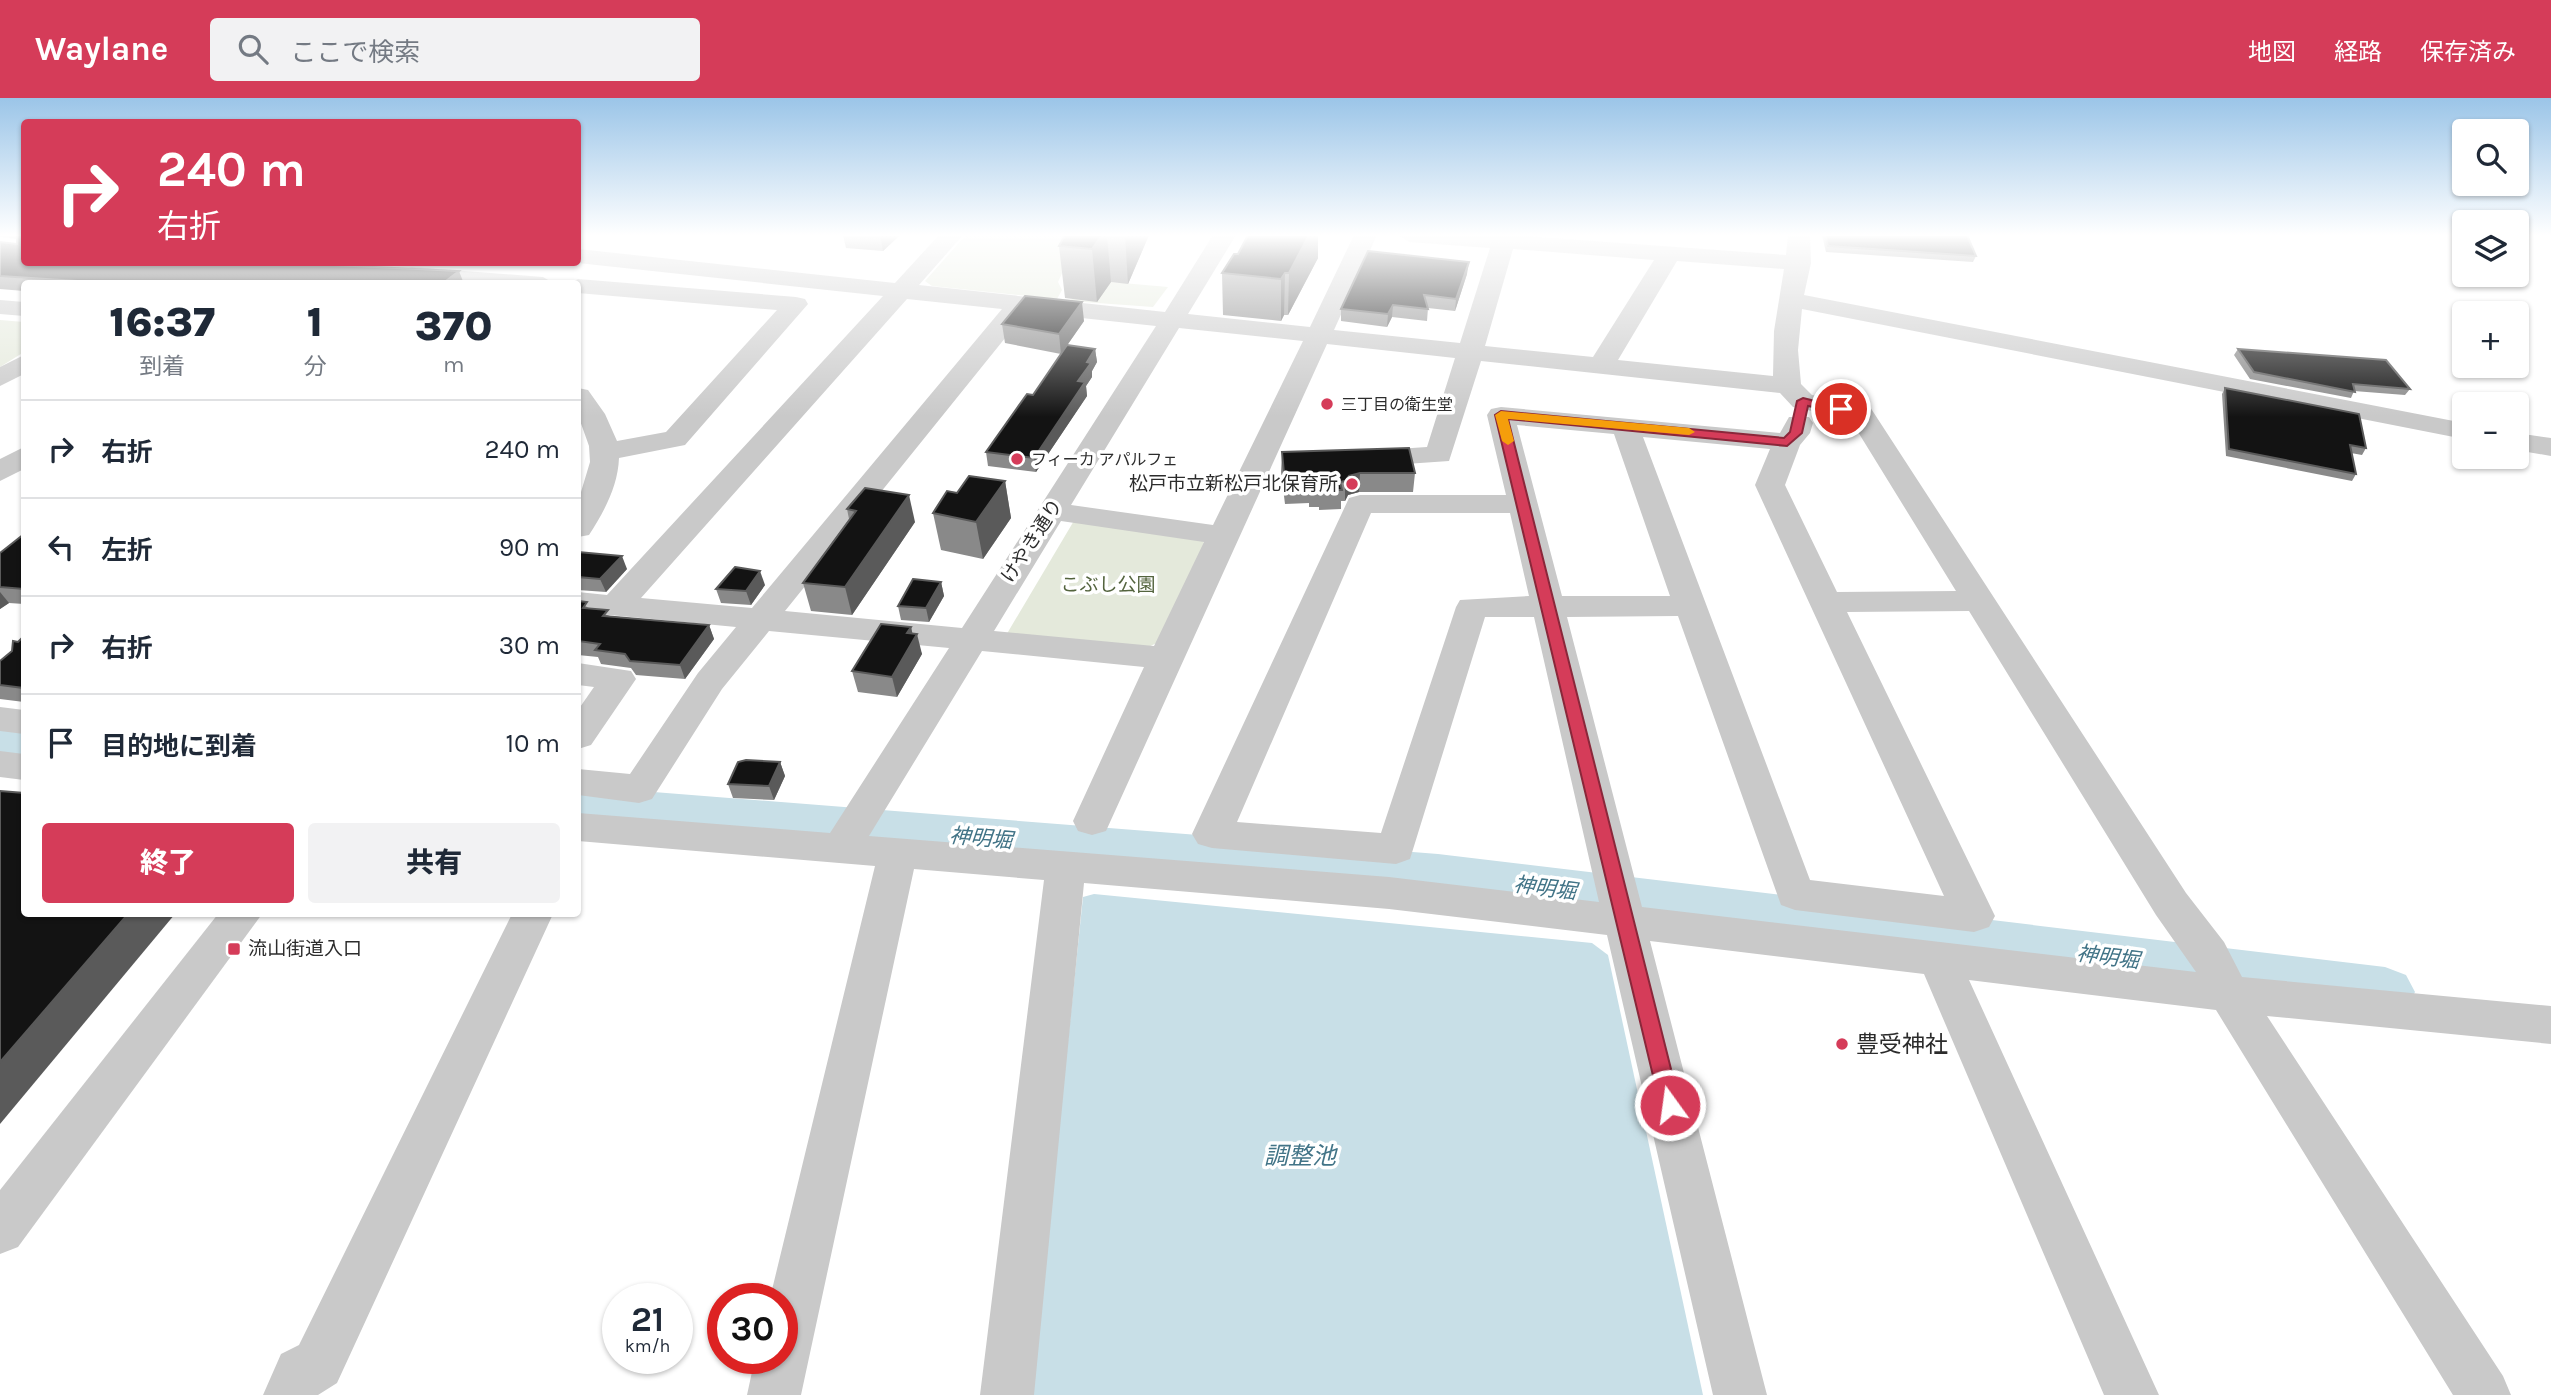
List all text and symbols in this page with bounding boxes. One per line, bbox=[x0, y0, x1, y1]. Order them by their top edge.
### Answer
search box bbox=[210, 18, 700, 81]
text: Waylane bbox=[35, 30, 168, 68]
icon: search bbox=[234, 30, 272, 68]
text: ここで検索 bbox=[290, 37, 420, 68]
text: 地図 bbox=[2248, 38, 2296, 66]
text: 経路 bbox=[2334, 38, 2382, 66]
text: 保存済み bbox=[2420, 38, 2516, 66]
map controls bbox=[2452, 119, 2529, 469]
button: search bbox=[2452, 119, 2529, 196]
text: 240 m bbox=[157, 141, 306, 198]
icon: right bbox=[42, 147, 133, 238]
text: 右折 bbox=[157, 208, 221, 245]
button: layers bbox=[2452, 210, 2529, 287]
text: 16:37 bbox=[109, 297, 215, 347]
text: 1 bbox=[307, 297, 323, 347]
text: 370 bbox=[415, 301, 493, 351]
button: + bbox=[2452, 301, 2529, 378]
text: m bbox=[443, 351, 464, 378]
text: 到着 bbox=[139, 353, 185, 380]
text: 分 bbox=[303, 353, 326, 380]
pin bbox=[1811, 379, 1871, 439]
icon: arrive bbox=[1822, 390, 1860, 428]
button: − bbox=[2452, 392, 2529, 469]
place label: 三丁目の衛生堂 bbox=[1341, 395, 1453, 414]
marker: 三丁目の衛生堂 bbox=[1319, 396, 1335, 412]
icon: right bbox=[42, 430, 80, 468]
text: 240 m bbox=[484, 434, 560, 465]
text: 右折 bbox=[101, 437, 153, 468]
place label: フィーカ アパルフェ bbox=[1031, 450, 1178, 469]
marker: フィーカ アパルフェ bbox=[1009, 451, 1025, 467]
place label: 松戸市立新松戸北保育所 bbox=[1129, 473, 1338, 495]
marker: 松戸市立新松戸北保育所 bbox=[1344, 476, 1360, 492]
street label: けやき通り bbox=[997, 495, 1067, 587]
icon: left bbox=[42, 528, 80, 566]
text: 90 m bbox=[499, 532, 560, 563]
text: 左折 bbox=[101, 535, 153, 566]
park label: こぶし公園 bbox=[1060, 574, 1156, 596]
icon: right bbox=[42, 626, 80, 664]
text: 30 m bbox=[499, 630, 560, 661]
text: 右折 bbox=[101, 633, 153, 664]
icon: arrive bbox=[42, 724, 80, 762]
text: 10 m bbox=[505, 728, 560, 759]
text: 目的地に到着 bbox=[101, 731, 257, 762]
button: 終了 bbox=[42, 823, 294, 903]
button: 共有 bbox=[308, 823, 560, 903]
water label: 神明堀 bbox=[949, 823, 1016, 853]
water label: 神明堀 bbox=[1512, 872, 1581, 904]
place label: 流山街道入口 bbox=[248, 938, 362, 960]
marker: 流山街道入口 bbox=[226, 941, 242, 957]
water label: 神明堀 bbox=[2075, 941, 2144, 973]
place label: 豊受神社 bbox=[1856, 1031, 1948, 1058]
marker: 豊受神社 bbox=[1834, 1036, 1850, 1052]
position arrow bbox=[1633, 1068, 1707, 1142]
water label: 調整池 bbox=[1264, 1142, 1338, 1170]
speed limit sign: 30 bbox=[707, 1283, 798, 1374]
text: 21 bbox=[631, 1299, 664, 1340]
text: km/h bbox=[625, 1335, 670, 1357]

